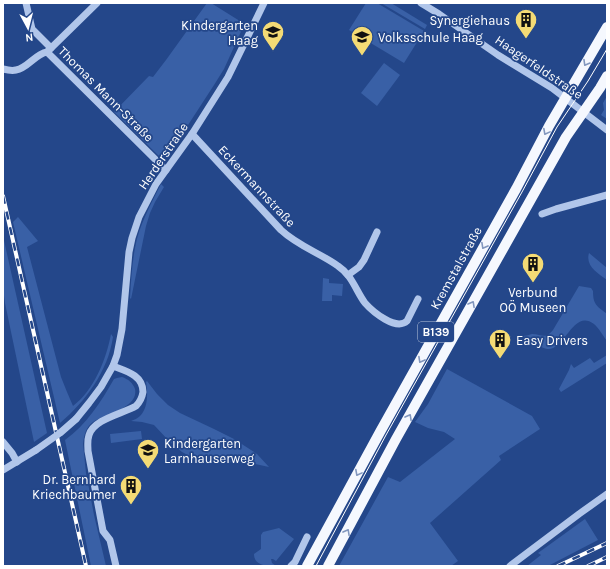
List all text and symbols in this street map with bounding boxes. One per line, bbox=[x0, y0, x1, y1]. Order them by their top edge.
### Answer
building icon: Synergiehaus bbox=[513, 7, 539, 40]
north arrow bbox=[8, 8, 48, 48]
place label: Synergiehaus bbox=[429, 13, 510, 28]
place label: Kindergarten Haag bbox=[181, 18, 259, 48]
school or university icon: Kindergarten Haag bbox=[260, 19, 286, 52]
school or university icon: Volksschule Haag bbox=[349, 24, 375, 57]
text: N bbox=[24, 30, 34, 44]
place label: Volksschule Haag bbox=[378, 30, 483, 45]
street label: Haagerfeldstraße bbox=[492, 32, 586, 102]
street label: Thomas Mann-Straße bbox=[55, 43, 157, 145]
one-way arrow bbox=[583, 59, 590, 66]
street label: Herderstraße bbox=[135, 119, 191, 192]
one-way arrow bbox=[544, 128, 551, 135]
street label: Eckermannstraße bbox=[215, 142, 299, 230]
street label: Kremstalstraße bbox=[427, 224, 485, 312]
one-way arrow bbox=[481, 242, 488, 249]
building icon: Verbund OÖ Museen bbox=[520, 251, 546, 284]
place label: Verbund OÖ Museen bbox=[500, 285, 566, 315]
one-way arrow bbox=[467, 301, 475, 308]
road number: B139 bbox=[418, 322, 454, 342]
building icon: Easy Drivers bbox=[487, 327, 513, 360]
place label: Easy Drivers bbox=[516, 333, 588, 348]
one-way arrow bbox=[418, 355, 425, 363]
one-way arrow bbox=[404, 414, 411, 421]
place label: Kindergarten Larnhauserweg bbox=[164, 436, 255, 466]
school or university icon: Kindergarten Larnhauserweg bbox=[135, 437, 161, 470]
one-way arrow bbox=[355, 469, 362, 476]
place label: Dr. Bernhard Kriechbaumer bbox=[32, 472, 116, 502]
building icon: Dr. Bernhard Kriechbaumer bbox=[118, 473, 144, 506]
one-way arrow bbox=[342, 529, 350, 536]

